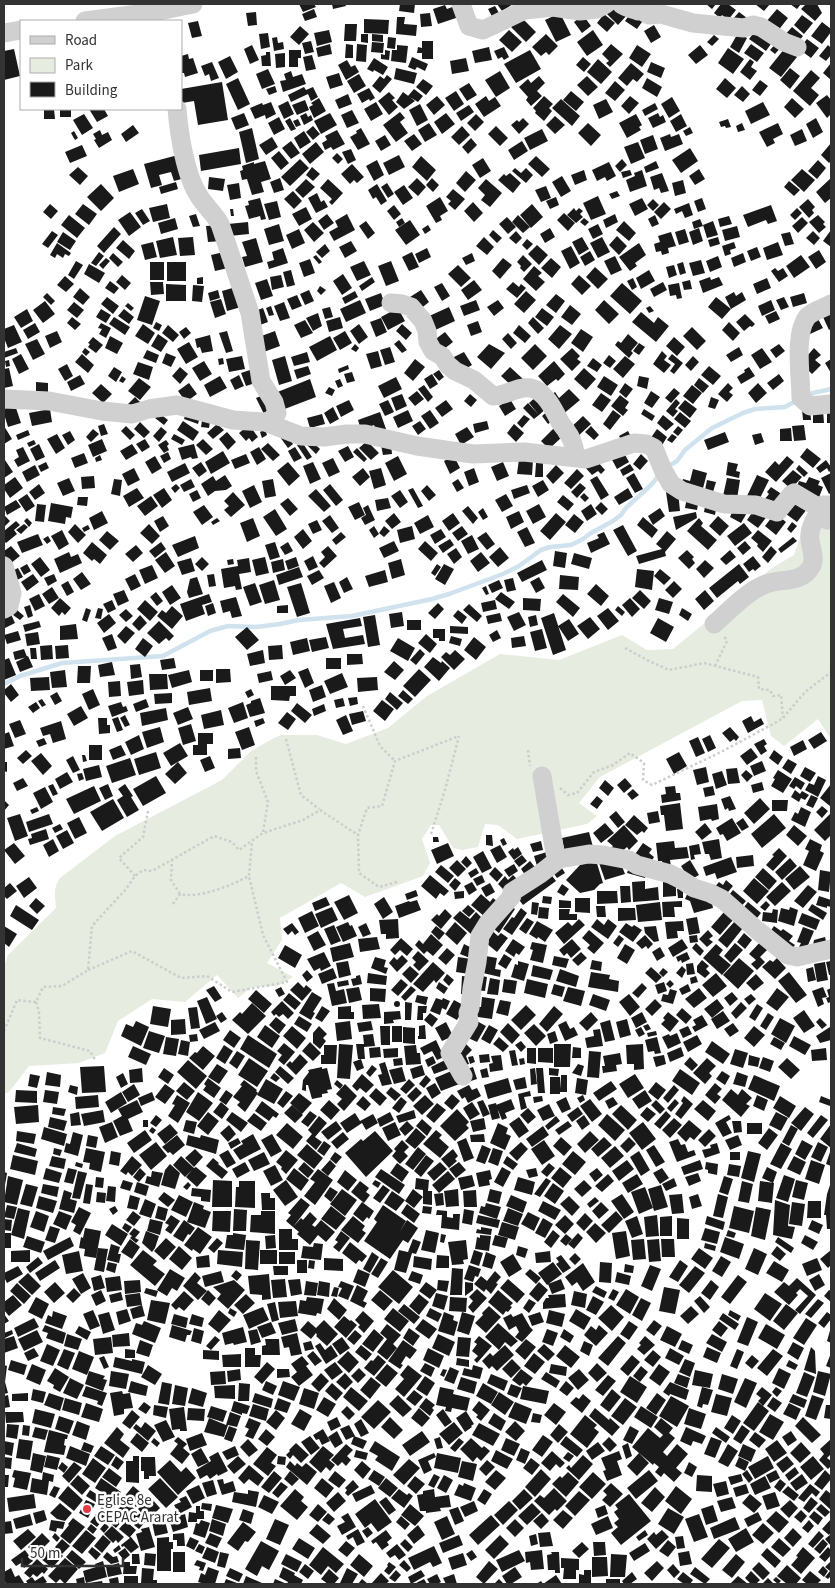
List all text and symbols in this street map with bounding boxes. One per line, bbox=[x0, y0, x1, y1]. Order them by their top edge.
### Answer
legend bbox=[20, 20, 182, 110]
text: Road bbox=[65, 30, 97, 51]
text: Park bbox=[65, 55, 94, 76]
text: Building bbox=[65, 80, 118, 101]
place label: Eglise 8e CEPAC Ararat bbox=[97, 1490, 179, 1528]
marker: Eglise 8e CEPAC Ararat bbox=[81, 1503, 93, 1515]
scale bar bbox=[22, 1536, 124, 1568]
text: 50 m bbox=[30, 1543, 60, 1564]

